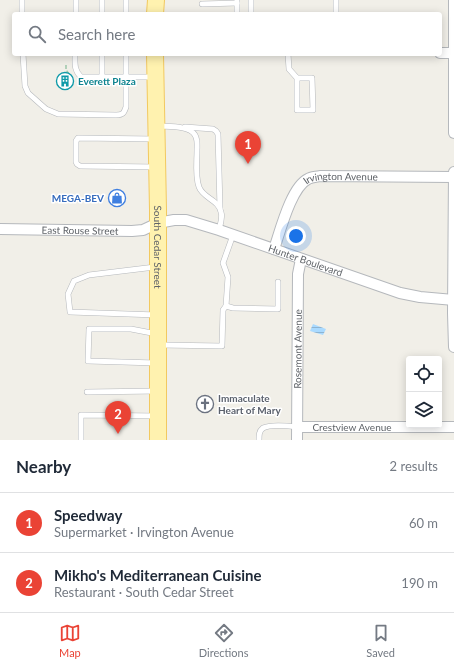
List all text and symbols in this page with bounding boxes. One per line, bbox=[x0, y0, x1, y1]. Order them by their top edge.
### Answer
search box bbox=[12, 12, 442, 56]
icon: search bbox=[26, 23, 48, 45]
text: Search here bbox=[58, 25, 135, 43]
building icon: Everett Plaza bbox=[55, 71, 75, 91]
place label: Everett Plaza bbox=[78, 75, 136, 87]
pin: 1 bbox=[235, 131, 261, 164]
street label: Irvington Avenue bbox=[301, 170, 378, 186]
shop icon: MEGA-BEV bbox=[107, 188, 127, 208]
place label: MEGA-BEV bbox=[52, 192, 104, 204]
street label: South Cedar Street bbox=[152, 205, 164, 289]
street label: East Rouse Street bbox=[41, 224, 119, 237]
your location bbox=[286, 226, 306, 246]
street label: Hunter Boulevard bbox=[267, 242, 344, 279]
street label: Rosemont Avenue bbox=[291, 309, 304, 389]
map controls bbox=[406, 356, 442, 428]
button: locate bbox=[406, 356, 442, 392]
place label: Immaculate Heart of Mary bbox=[218, 392, 281, 416]
button: layers bbox=[406, 392, 442, 428]
church icon: Immaculate Heart of Mary bbox=[195, 394, 215, 414]
pin: 2 bbox=[105, 401, 131, 434]
street label: Crestview Avenue bbox=[312, 421, 392, 433]
text: Nearby bbox=[16, 456, 71, 477]
text: 2 results bbox=[390, 458, 438, 474]
text: Speedway bbox=[54, 506, 122, 524]
text: 1 bbox=[25, 515, 33, 531]
text: 60 m bbox=[409, 515, 438, 531]
text: Supermarket · Irvington Avenue bbox=[54, 524, 234, 540]
text: Mikho's Mediterranean Cuisine bbox=[54, 566, 262, 584]
text: 2 bbox=[25, 575, 33, 591]
text: 190 m bbox=[401, 575, 438, 591]
text: Restaurant · South Cedar Street bbox=[54, 584, 234, 600]
tab: Map bbox=[59, 622, 81, 659]
tab: Directions bbox=[199, 622, 248, 659]
tab: Saved bbox=[366, 622, 395, 659]

